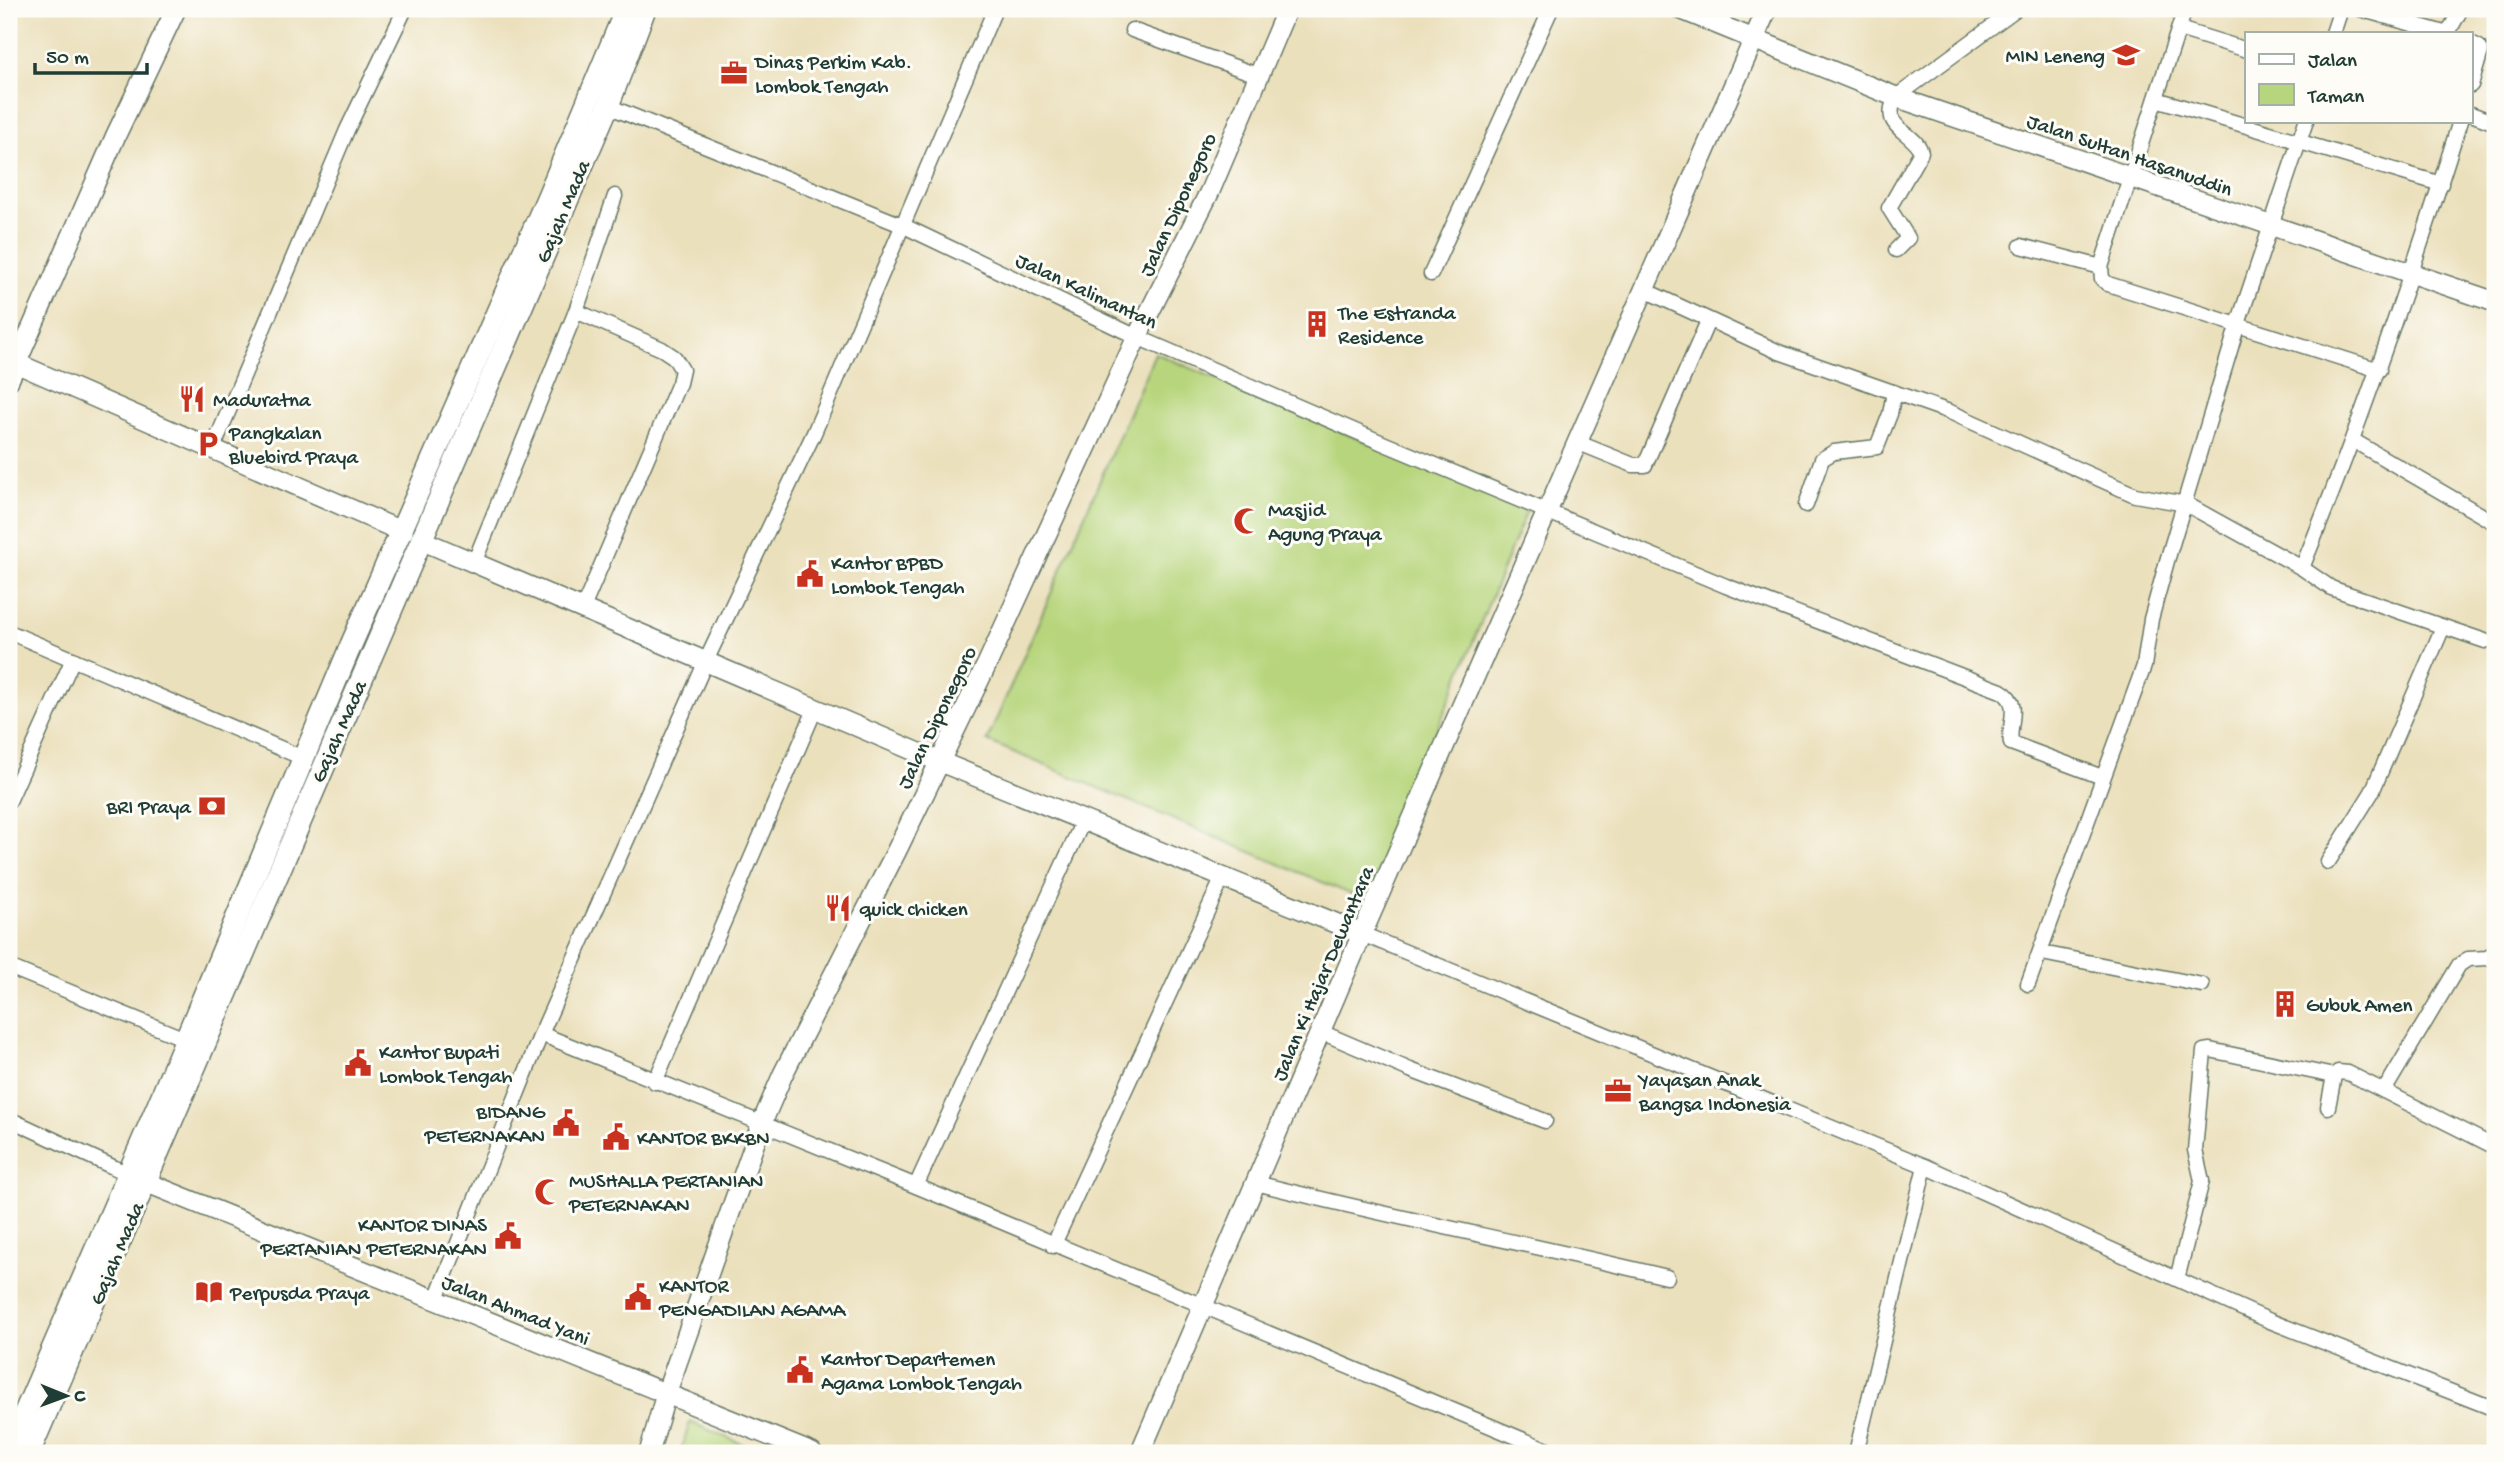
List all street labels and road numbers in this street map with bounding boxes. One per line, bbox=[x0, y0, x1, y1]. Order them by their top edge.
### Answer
street label: Jalan Sultan Hasanuddin bbox=[2023, 110, 2235, 204]
street label: Jalan Diponegoro bbox=[1136, 130, 1224, 281]
street label: Gajah Mada bbox=[532, 156, 599, 267]
street label: Jalan Kalimantan bbox=[1011, 249, 1160, 337]
street label: Jalan Diponegoro bbox=[894, 643, 985, 794]
street label: Gajah Mada bbox=[308, 676, 375, 787]
street label: Jalan Ki Hajar Dewantara bbox=[1269, 862, 1382, 1085]
street label: Gajah Mada bbox=[86, 1198, 153, 1309]
street label: Jalan Ahmad Yani bbox=[437, 1271, 592, 1353]

